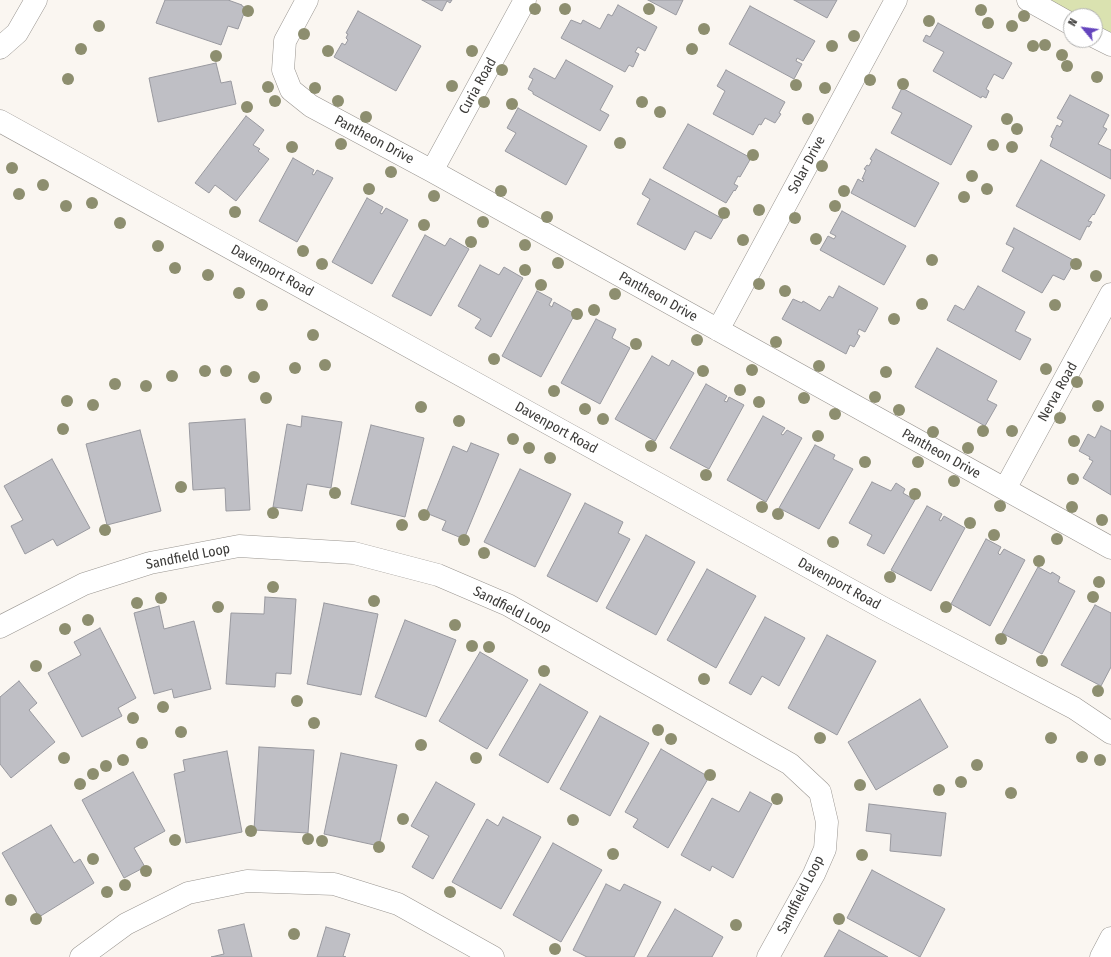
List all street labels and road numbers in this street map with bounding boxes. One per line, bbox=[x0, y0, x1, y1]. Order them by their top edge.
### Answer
street label: Curia Road bbox=[456, 55, 500, 117]
street label: Pantheon Drive bbox=[331, 112, 417, 168]
street label: Solar Drive bbox=[785, 133, 829, 197]
street label: Davenport Road bbox=[228, 241, 316, 301]
street label: Pantheon Drive bbox=[616, 268, 700, 326]
street label: Nerva Road bbox=[1035, 359, 1081, 425]
street label: Davenport Road bbox=[512, 398, 600, 458]
street label: Pantheon Drive bbox=[899, 425, 983, 483]
street label: Sandfield Loop bbox=[144, 541, 232, 573]
street label: Davenport Road bbox=[795, 554, 883, 614]
street label: Sandfield Loop bbox=[470, 583, 554, 637]
street label: Sandfield Loop bbox=[774, 853, 828, 937]

